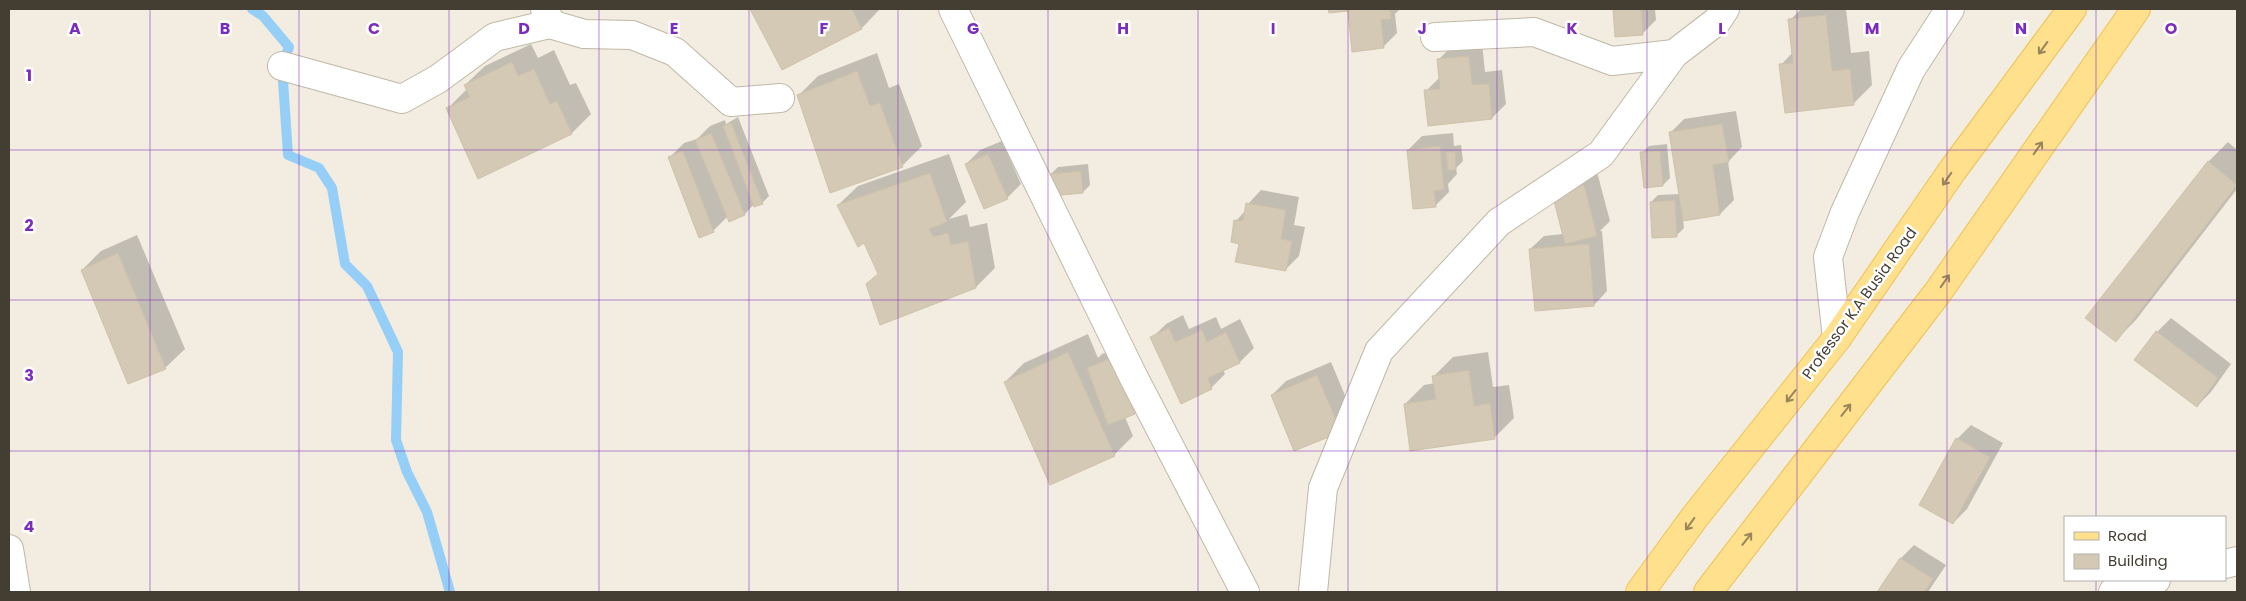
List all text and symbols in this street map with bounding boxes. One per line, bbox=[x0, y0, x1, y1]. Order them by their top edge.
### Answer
text: A bbox=[69, 17, 81, 40]
text: B bbox=[220, 17, 230, 40]
text: C bbox=[368, 17, 380, 40]
text: D bbox=[518, 17, 530, 40]
text: E bbox=[670, 17, 678, 40]
text: F bbox=[820, 17, 829, 40]
text: G bbox=[967, 17, 979, 40]
text: H bbox=[1117, 17, 1129, 40]
text: I bbox=[1271, 17, 1275, 40]
text: J bbox=[1417, 17, 1427, 40]
text: K bbox=[1566, 17, 1578, 40]
text: L bbox=[1718, 17, 1726, 40]
text: M bbox=[1865, 17, 1879, 40]
text: N bbox=[2015, 17, 2027, 40]
text: O bbox=[2165, 17, 2178, 40]
one-way arrow bbox=[2038, 41, 2048, 55]
text: 1 bbox=[26, 64, 32, 87]
one-way arrow bbox=[2033, 142, 2043, 156]
one-way arrow bbox=[1942, 172, 1952, 186]
text: 2 bbox=[24, 214, 34, 237]
street label: Professor K.A Busia Road bbox=[1797, 223, 1921, 383]
one-way arrow bbox=[1940, 275, 1950, 289]
text: 3 bbox=[24, 364, 34, 387]
one-way arrow bbox=[1785, 389, 1796, 402]
one-way arrow bbox=[1841, 403, 1851, 417]
text: 4 bbox=[24, 515, 35, 538]
legend bbox=[2064, 516, 2226, 581]
one-way arrow bbox=[1685, 517, 1695, 531]
text: Road bbox=[2108, 525, 2147, 546]
one-way arrow bbox=[1741, 533, 1752, 546]
text: Building bbox=[2108, 550, 2168, 571]

